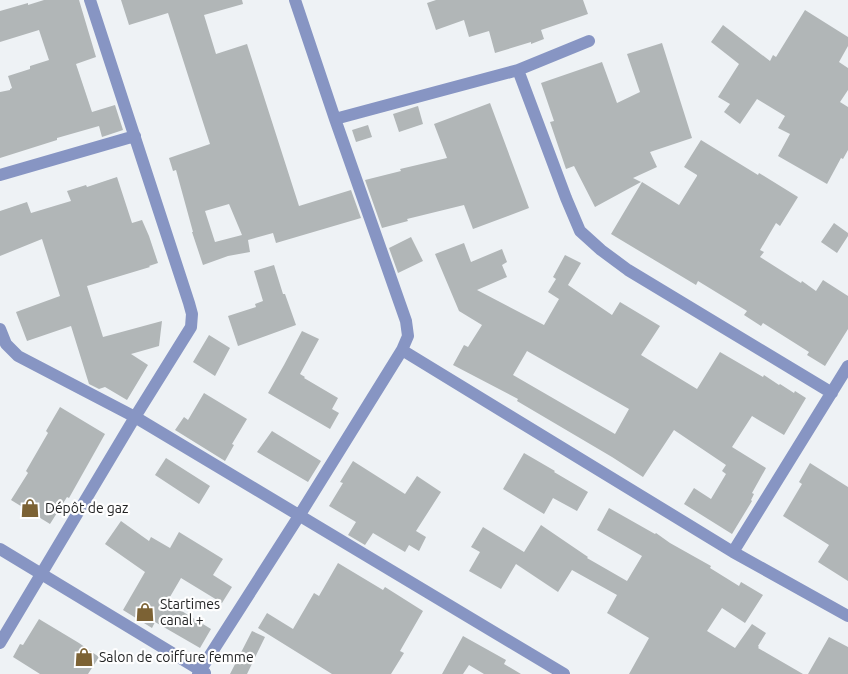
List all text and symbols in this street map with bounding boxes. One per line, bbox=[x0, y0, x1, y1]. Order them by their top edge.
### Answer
shop icon: Dépôt de gaz bbox=[19, 497, 41, 519]
place label: Dépôt de gaz bbox=[45, 500, 129, 516]
place label: Startimes canal + bbox=[160, 596, 220, 628]
shop icon: Startimes canal + bbox=[134, 601, 156, 623]
shop icon: Salon de coiffure femme bbox=[73, 646, 95, 668]
place label: Salon de coiffure femme bbox=[99, 649, 254, 665]

